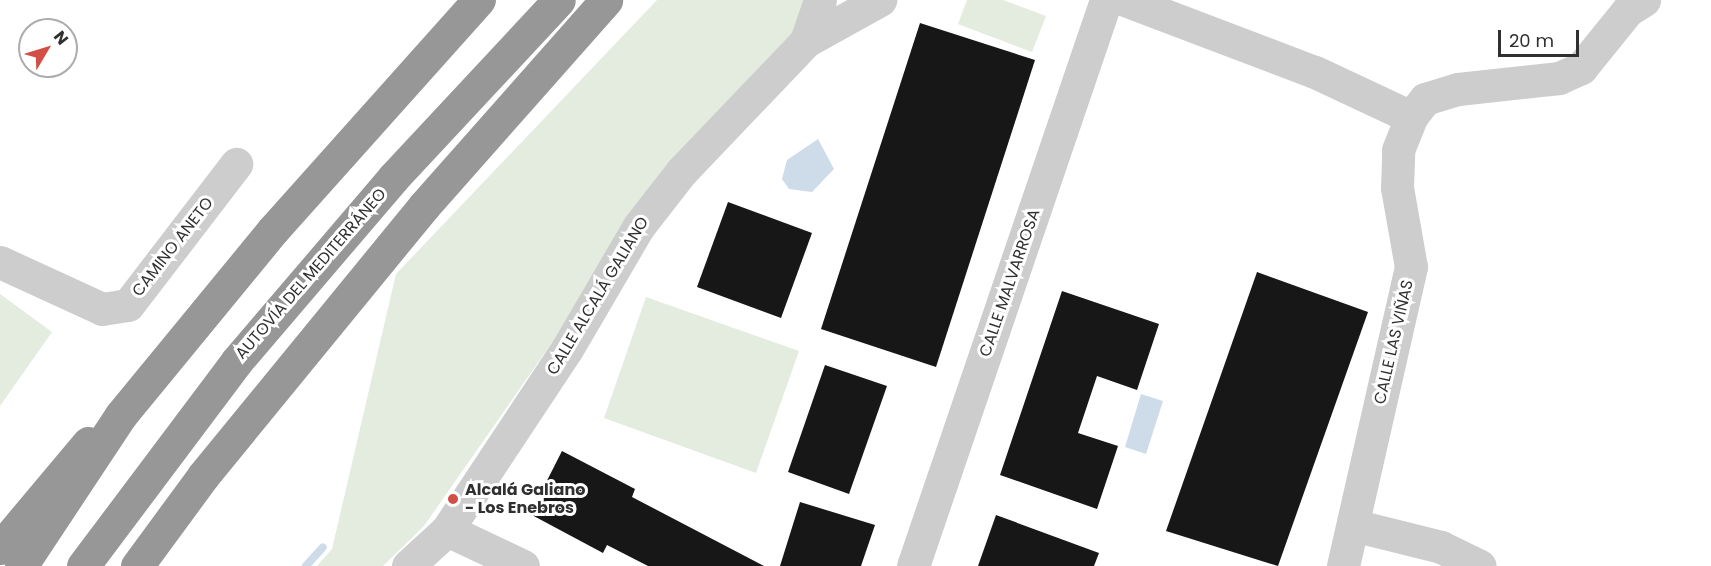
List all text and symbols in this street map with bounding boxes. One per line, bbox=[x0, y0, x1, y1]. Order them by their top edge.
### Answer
north arrow bbox=[18, 18, 78, 78]
scale bar bbox=[1501, 18, 1582, 56]
text: N bbox=[48, 26, 74, 50]
text: 20 m bbox=[1509, 28, 1554, 53]
street label: AUTOVÍA DEL MEDITERRÁNEO bbox=[232, 185, 390, 363]
street label: CAMINO ANETO bbox=[128, 194, 218, 300]
street label: CALLE MALVARROSA bbox=[976, 207, 1044, 359]
street label: CALLE ALCALÁ GALIANO bbox=[543, 214, 653, 378]
street label: CALLE LAS VIÑAS bbox=[1370, 278, 1418, 406]
place label: Alcalá Galiano - Los Enebros bbox=[465, 480, 585, 518]
marker: Alcalá Galiano - Los Enebros bbox=[446, 492, 460, 506]

